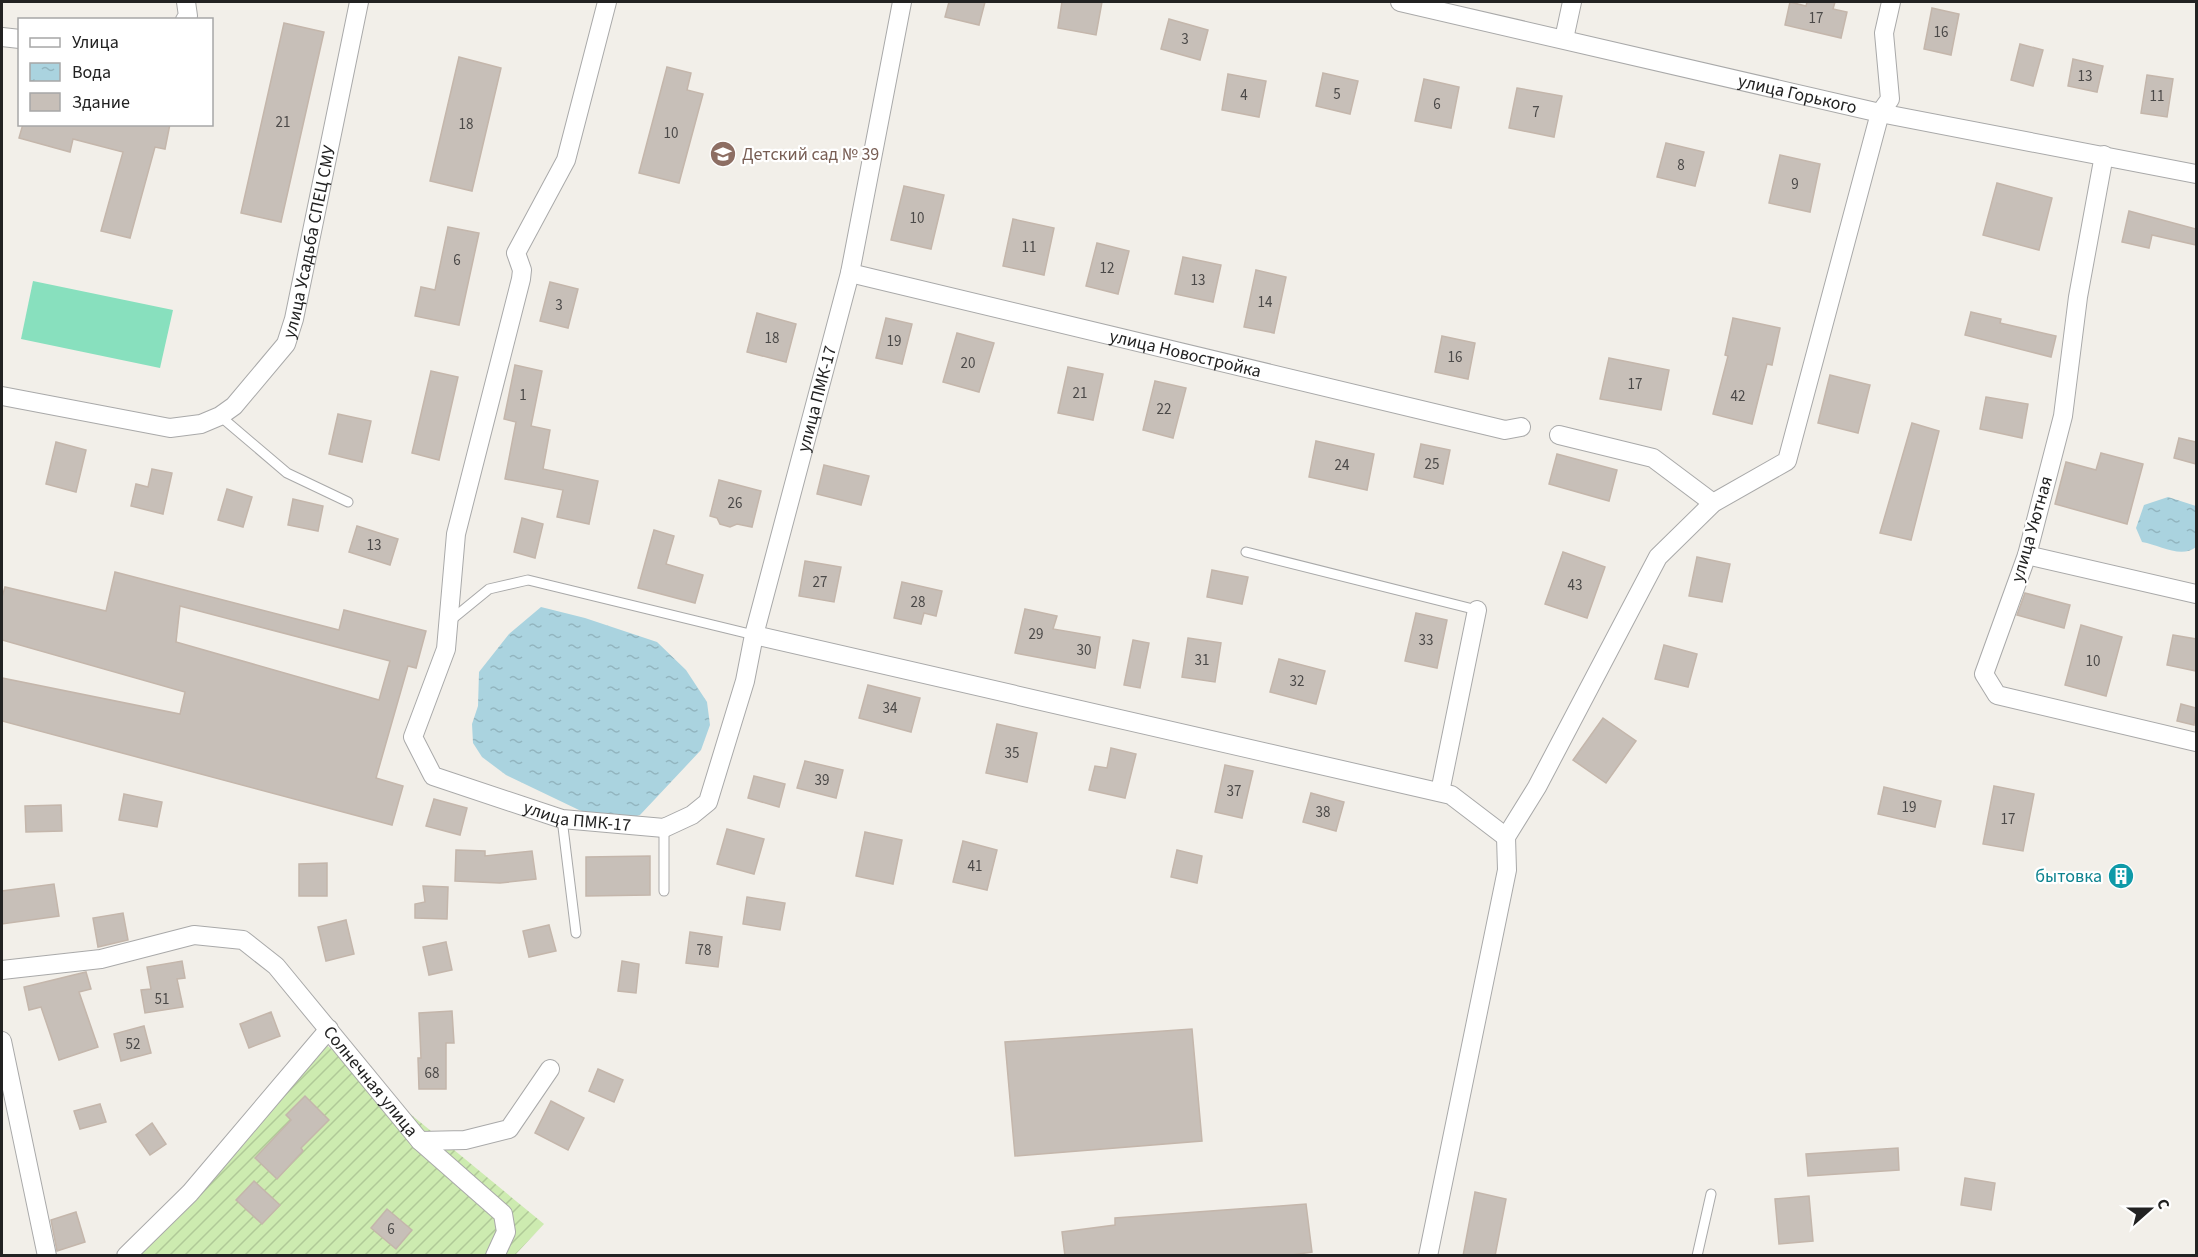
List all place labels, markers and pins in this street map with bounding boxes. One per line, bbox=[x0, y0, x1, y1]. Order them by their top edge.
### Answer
school or university icon: Детский сад № 39 bbox=[708, 139, 738, 169]
place label: Детский сад № 39 bbox=[742, 142, 879, 167]
building icon: бытовка bbox=[2106, 861, 2136, 891]
place label: бытовка bbox=[2035, 864, 2102, 889]

